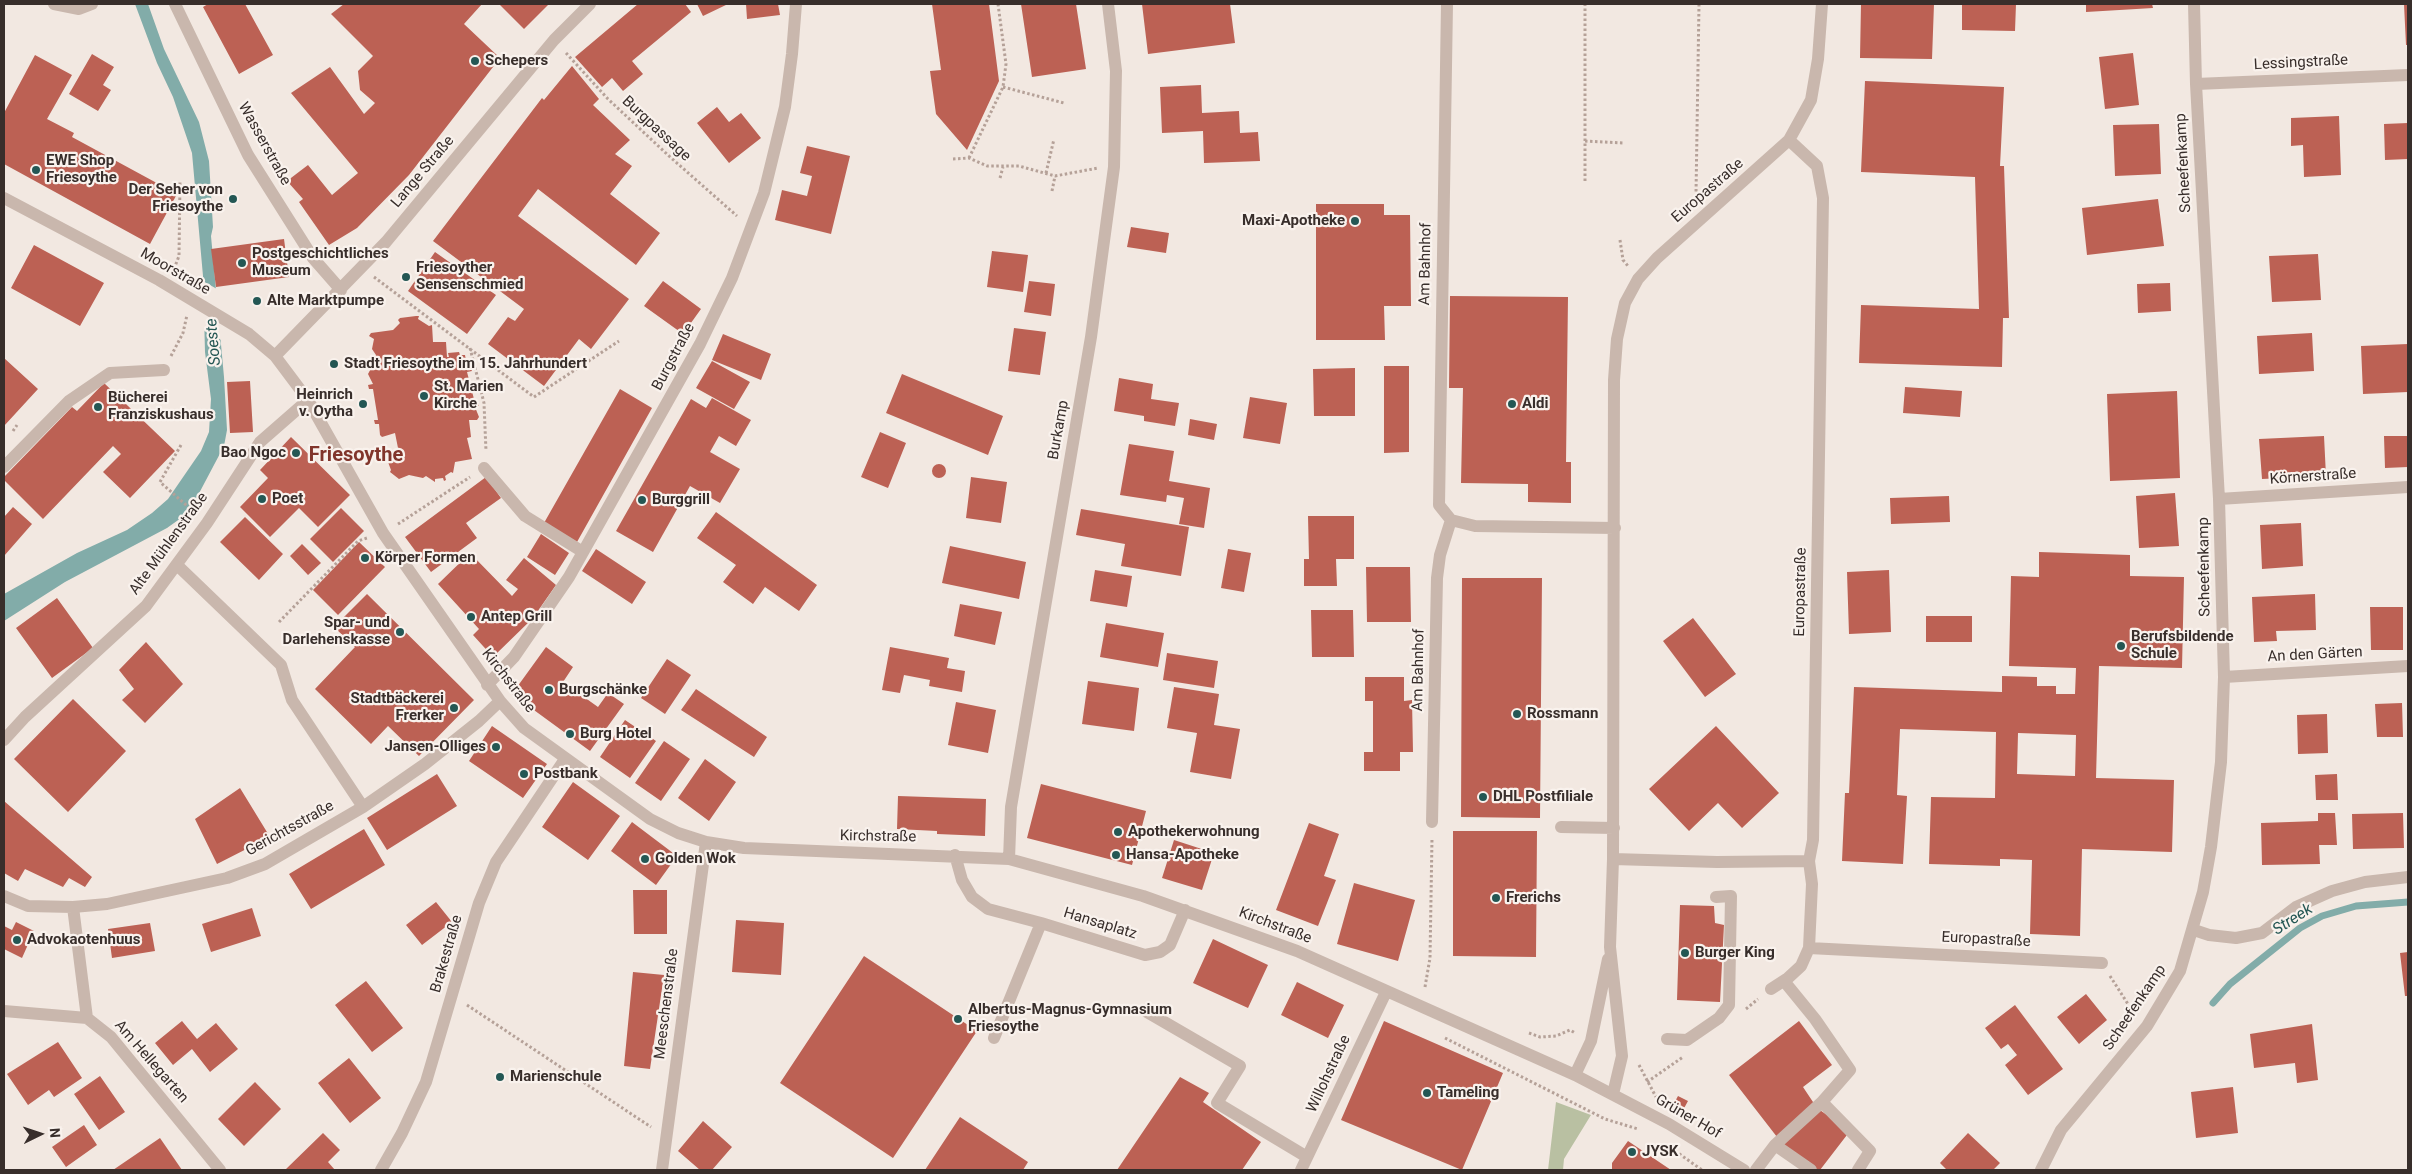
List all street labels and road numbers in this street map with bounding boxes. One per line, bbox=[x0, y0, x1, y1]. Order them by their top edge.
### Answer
street label: Lessingstraße bbox=[2253, 52, 2349, 74]
street label: Burgpassage bbox=[618, 93, 694, 165]
street label: Wasserstraße bbox=[234, 99, 294, 189]
street label: Scheefenkamp bbox=[2172, 113, 2196, 213]
street label: Lange Straße bbox=[388, 132, 458, 212]
street label: Europastraße bbox=[1668, 155, 1748, 227]
street label: Am Bahnhof bbox=[1416, 222, 1436, 306]
street label: Moorstraße bbox=[137, 245, 213, 299]
street label: Burgstraße bbox=[649, 320, 699, 394]
street label: Burkamp bbox=[1045, 399, 1073, 461]
street label: Körnerstraße bbox=[2269, 465, 2357, 489]
street label: Alte Mühlenstraße bbox=[126, 489, 212, 599]
street label: Scheefenkamp bbox=[2195, 517, 2215, 617]
street label: Europastraße bbox=[1791, 547, 1811, 637]
street label: Am Bahnhof bbox=[1409, 628, 1429, 712]
street label: An den Gärten bbox=[2267, 644, 2363, 666]
street label: Kirchstraße bbox=[477, 645, 539, 717]
street label: Gerichtsstraße bbox=[243, 797, 337, 861]
street label: Kirchstraße bbox=[840, 827, 916, 847]
street label: Hansaplatz bbox=[1061, 904, 1139, 944]
street label: Kirchstraße bbox=[1236, 904, 1314, 948]
street label: Brakestraße bbox=[427, 913, 467, 995]
street label: Europastraße bbox=[1941, 929, 2031, 951]
street label: Meeschenstraße bbox=[651, 948, 683, 1060]
street label: Scheefenkamp bbox=[2100, 962, 2170, 1054]
street label: Am Hellegarten bbox=[110, 1017, 192, 1107]
street label: Willohstraße bbox=[1303, 1032, 1355, 1116]
street label: Grüner Hof bbox=[1652, 1091, 1724, 1143]

